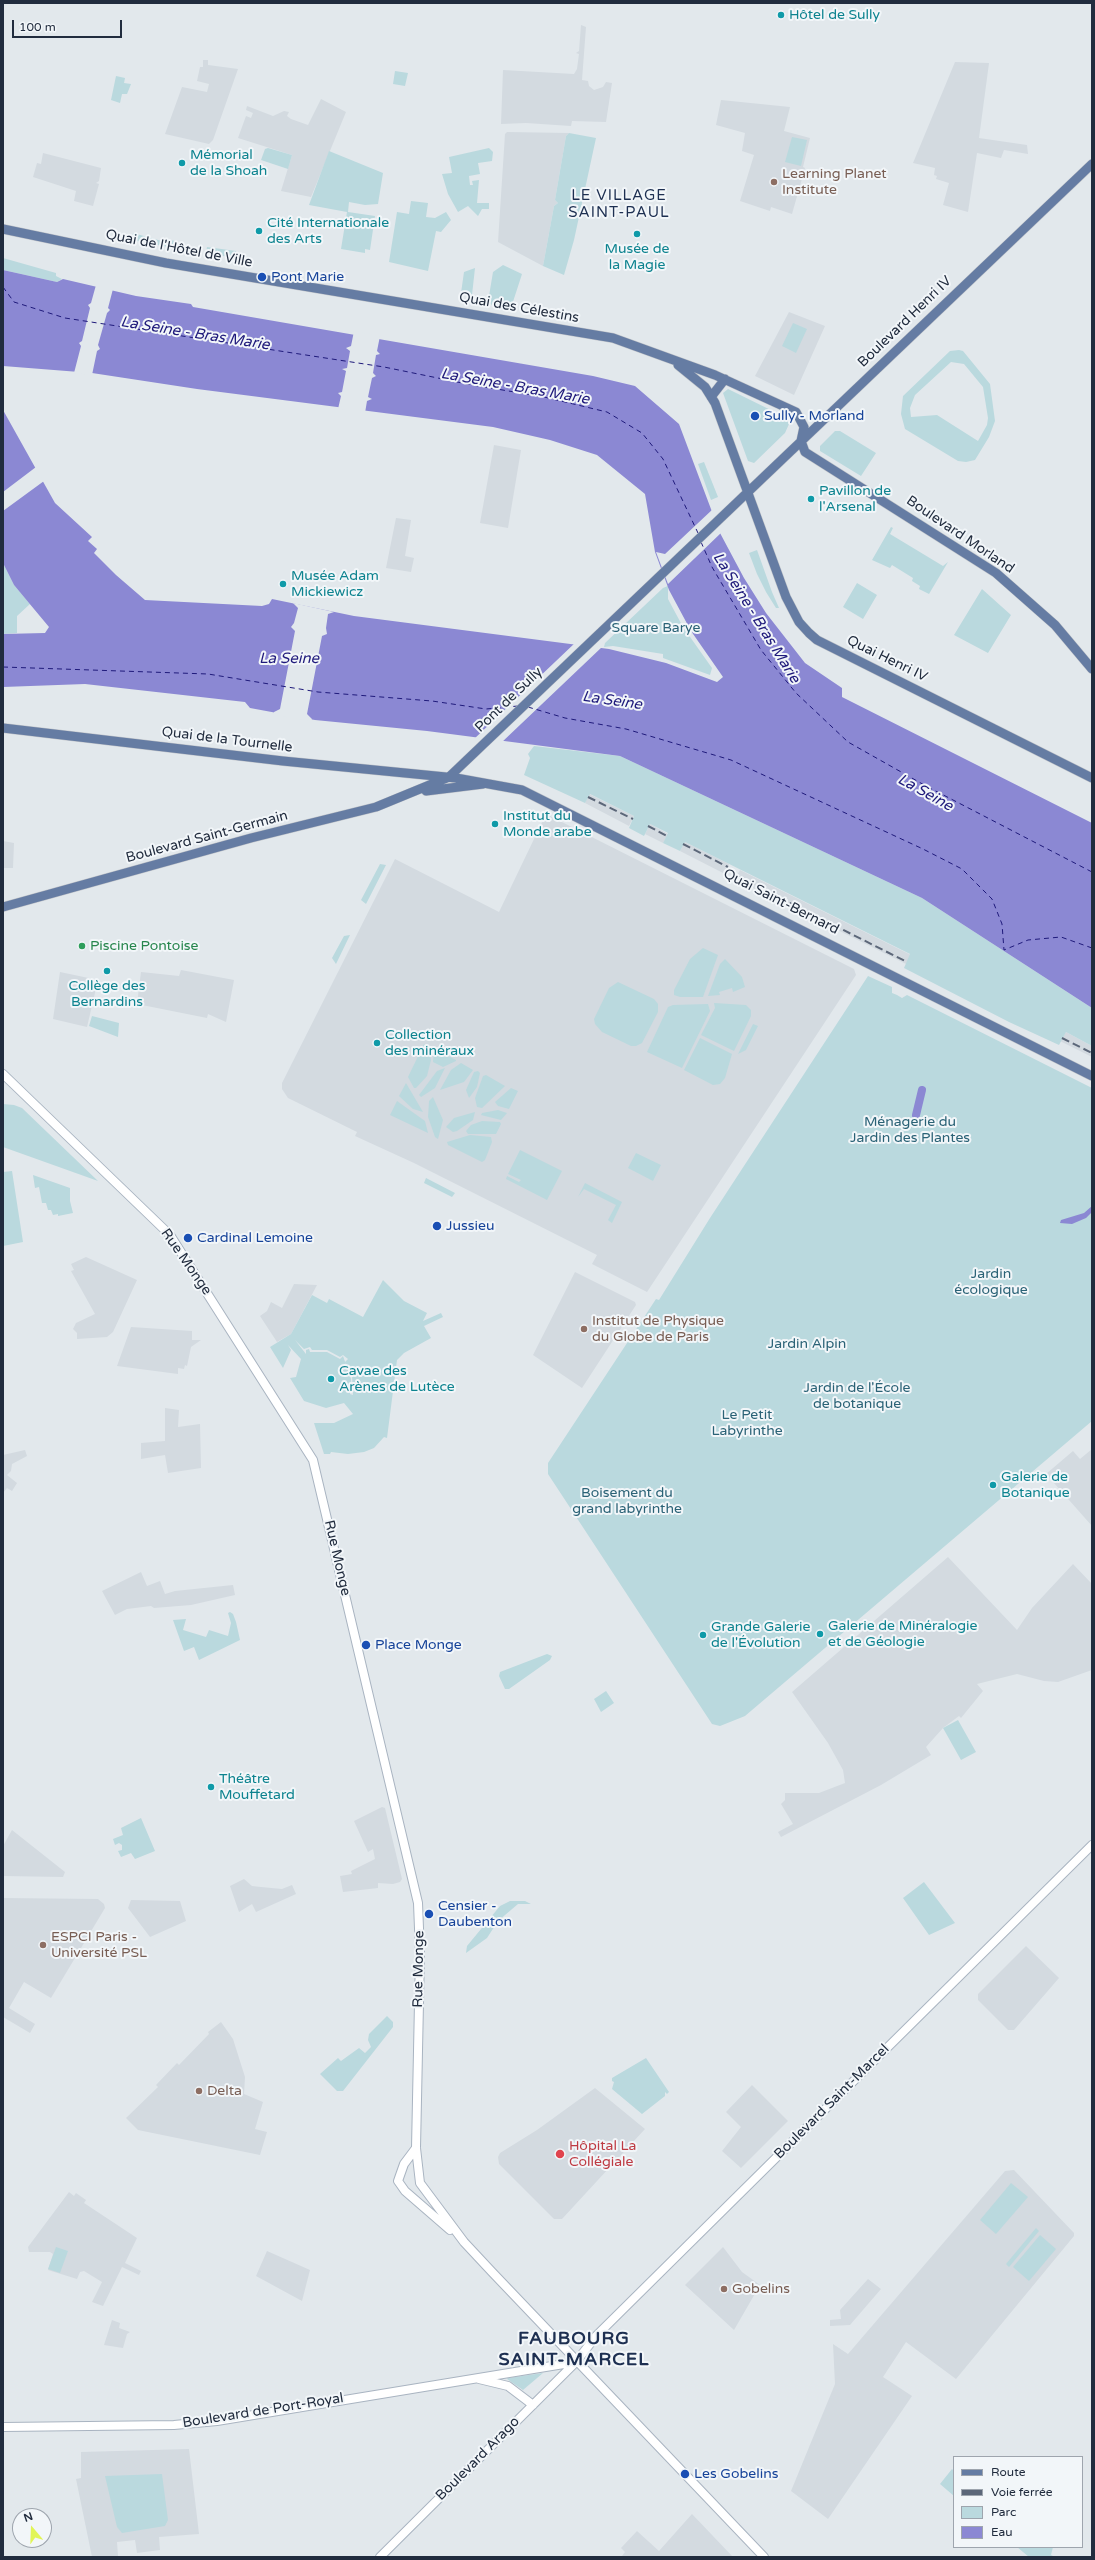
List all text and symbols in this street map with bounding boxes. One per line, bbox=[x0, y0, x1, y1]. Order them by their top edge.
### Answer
place label: Hôtel de Sully bbox=[789, 7, 880, 23]
marker: Hôtel de Sully bbox=[776, 10, 786, 20]
scale bar bbox=[14, 12, 124, 38]
text: 100 m bbox=[19, 20, 56, 34]
place label: Mémorial de la Shoah bbox=[190, 147, 267, 180]
marker: Mémorial de la Shoah bbox=[177, 158, 187, 168]
place label: Learning Planet Institute bbox=[782, 166, 887, 198]
marker: Learning Planet Institute bbox=[769, 177, 779, 187]
district label: LE VILLAGE SAINT-PAUL bbox=[568, 187, 670, 222]
place label: Cité Internationale des Arts bbox=[267, 215, 389, 248]
marker: Cité Internationale des Arts bbox=[254, 226, 264, 236]
street label: Quai de l'Hôtel de Ville bbox=[104, 227, 254, 271]
marker: Musée de la Magie bbox=[632, 229, 642, 239]
place label: Musée de la Magie bbox=[605, 241, 669, 274]
place label: Pont Marie bbox=[271, 269, 344, 285]
marker: Pont Marie bbox=[256, 271, 268, 283]
street label: Boulevard Henri IV bbox=[855, 273, 955, 371]
street label: Quai des Célestins bbox=[458, 289, 580, 327]
water label: La Seine - Bras Marie bbox=[119, 313, 271, 355]
water label: La Seine - Bras Marie bbox=[439, 365, 591, 409]
place label: Sully - Morland bbox=[764, 408, 864, 424]
marker: Sully - Morland bbox=[749, 410, 761, 422]
place label: Pavillon de l'Arsenal bbox=[819, 483, 891, 516]
street label: Boulevard Morland bbox=[903, 493, 1017, 577]
marker: Pavillon de l'Arsenal bbox=[806, 494, 816, 504]
water label: La Seine - Bras Marie bbox=[709, 549, 803, 687]
place label: Musée Adam Mickiewicz bbox=[291, 568, 379, 600]
marker: Musée Adam Mickiewicz bbox=[278, 579, 288, 589]
park label: Square Barye bbox=[612, 620, 700, 636]
street label: Quai Henri IV bbox=[844, 632, 930, 686]
water label: La Seine bbox=[259, 650, 319, 668]
street label: Pont de Sully bbox=[472, 664, 546, 736]
water label: La Seine bbox=[581, 688, 643, 714]
street label: Quai de la Tournelle bbox=[161, 724, 293, 756]
water label: La Seine bbox=[894, 771, 956, 815]
street label: Boulevard Saint-Germain bbox=[124, 807, 290, 867]
place label: Institut du Monde arabe bbox=[503, 808, 592, 840]
marker: Institut du Monde arabe bbox=[490, 819, 500, 829]
street label: Quai Saint-Bernard bbox=[720, 866, 842, 938]
place label: Piscine Pontoise bbox=[90, 938, 199, 954]
marker: Piscine Pontoise bbox=[77, 941, 87, 951]
marker: Collège des Bernardins bbox=[102, 966, 112, 976]
place label: Collège des Bernardins bbox=[69, 978, 145, 1010]
place label: Collection des minéraux bbox=[385, 1027, 474, 1060]
marker: Collection des minéraux bbox=[372, 1038, 382, 1048]
park label: Ménagerie du Jardin des Plantes bbox=[850, 1114, 970, 1146]
place label: Jussieu bbox=[446, 1218, 494, 1234]
marker: Jussieu bbox=[431, 1220, 443, 1232]
street label: Rue Monge bbox=[157, 1226, 215, 1298]
place label: Cardinal Lemoine bbox=[197, 1230, 313, 1246]
marker: Cardinal Lemoine bbox=[182, 1232, 194, 1244]
park label: Jardin écologique bbox=[954, 1266, 1028, 1298]
place label: Institut de Physique du Globe de Paris bbox=[592, 1313, 724, 1346]
marker: Institut de Physique du Globe de Paris bbox=[579, 1324, 589, 1334]
park label: Jardin Alpin bbox=[768, 1336, 846, 1352]
place label: Cavae des Arènes de Lutèce bbox=[339, 1363, 455, 1396]
marker: Cavae des Arènes de Lutèce bbox=[326, 1374, 336, 1384]
park label: Jardin de l'École de botanique bbox=[803, 1380, 911, 1412]
park label: Le Petit Labyrinthe bbox=[711, 1407, 783, 1440]
place label: Galerie de Botanique bbox=[1001, 1469, 1070, 1502]
marker: Galerie de Botanique bbox=[988, 1480, 998, 1490]
park label: Boisement du grand labyrinthe bbox=[572, 1485, 682, 1518]
street label: Rue Monge bbox=[320, 1519, 354, 1597]
place label: Galerie de Minéralogie et de Géologie bbox=[828, 1618, 977, 1650]
place label: Grande Galerie de l'Évolution bbox=[711, 1619, 810, 1652]
marker: Galerie de Minéralogie et de Géologie bbox=[815, 1629, 825, 1639]
marker: Grande Galerie de l'Évolution bbox=[698, 1630, 708, 1640]
place label: Place Monge bbox=[375, 1637, 462, 1653]
marker: Place Monge bbox=[360, 1639, 372, 1651]
place label: Théâtre Mouffetard bbox=[219, 1771, 295, 1804]
marker: Théâtre Mouffetard bbox=[206, 1782, 216, 1792]
place label: Censier - Daubenton bbox=[438, 1898, 512, 1930]
marker: Censier - Daubenton bbox=[423, 1908, 435, 1920]
place label: ESPCI Paris - Université PSL bbox=[51, 1929, 147, 1962]
street label: Rue Monge bbox=[410, 1930, 428, 2008]
marker: ESPCI Paris - Université PSL bbox=[38, 1940, 48, 1950]
street label: Boulevard Saint-Marcel bbox=[771, 2041, 893, 2163]
place label: Delta bbox=[207, 2083, 242, 2099]
marker: Delta bbox=[194, 2086, 204, 2096]
place label: Hôpital La Collégiale bbox=[569, 2138, 636, 2170]
marker: Hôpital La Collégiale bbox=[554, 2148, 566, 2160]
place label: Gobelins bbox=[732, 2281, 790, 2297]
marker: Gobelins bbox=[719, 2284, 729, 2294]
district label: FAUBOURG SAINT-MARCEL bbox=[498, 2328, 650, 2370]
street label: Boulevard de Port-Royal bbox=[181, 2390, 345, 2432]
street label: Boulevard Arago bbox=[433, 2414, 523, 2504]
legend bbox=[953, 2456, 1083, 2548]
text: Route bbox=[991, 2465, 1025, 2479]
place label: Les Gobelins bbox=[694, 2466, 778, 2482]
marker: Les Gobelins bbox=[679, 2468, 691, 2480]
text: Voie ferrée bbox=[991, 2485, 1053, 2499]
text: Parc bbox=[991, 2505, 1016, 2519]
north arrow bbox=[12, 2508, 52, 2548]
text: N bbox=[22, 2510, 35, 2525]
text: Eau bbox=[991, 2525, 1013, 2539]

